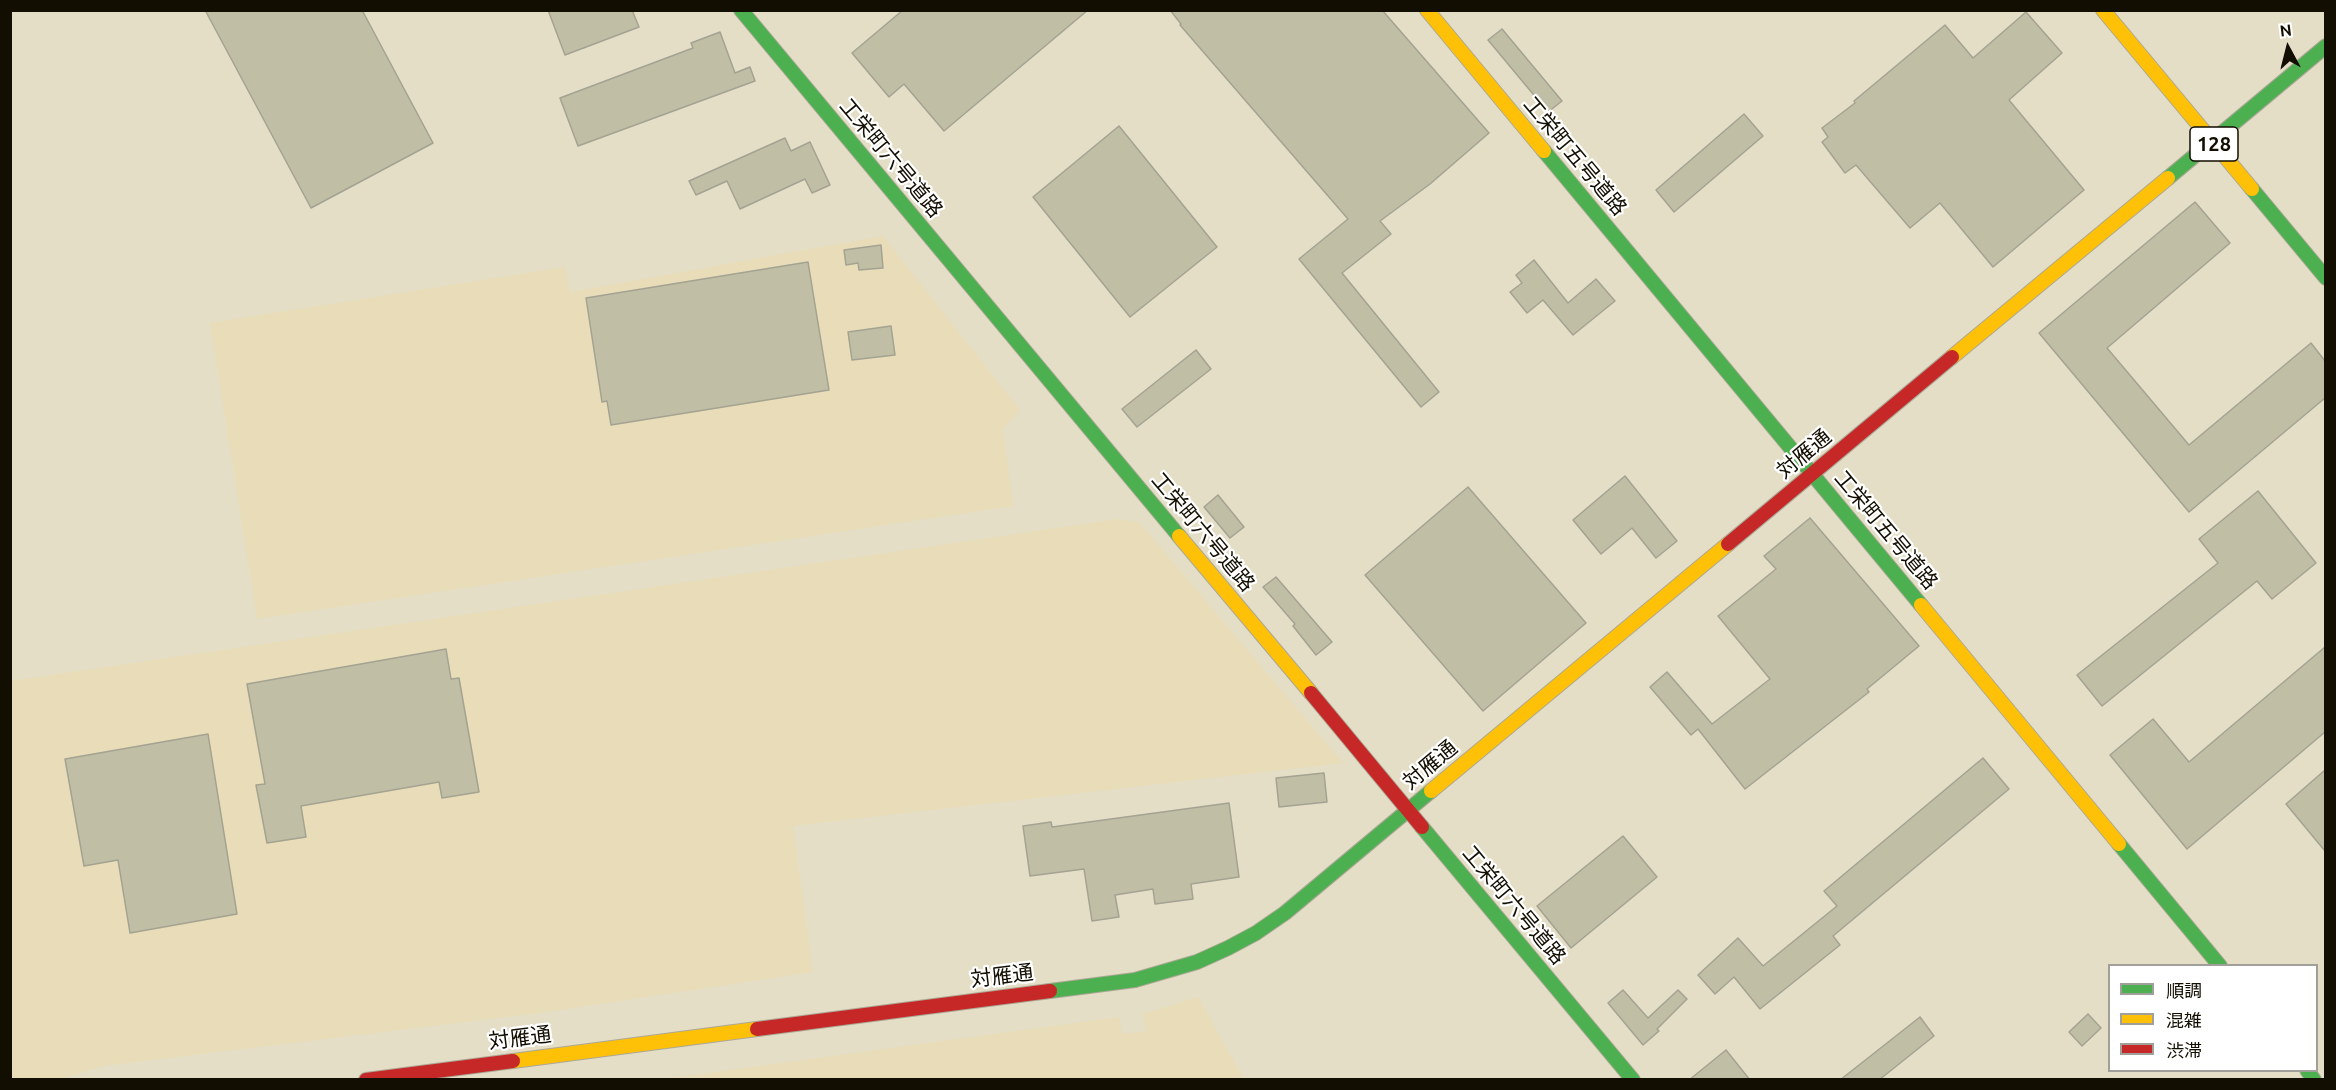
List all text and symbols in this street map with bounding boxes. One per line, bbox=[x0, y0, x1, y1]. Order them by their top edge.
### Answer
north arrow bbox=[2258, 18, 2318, 78]
text: N bbox=[2279, 20, 2293, 40]
street label: 工栄町五号道路 bbox=[1518, 92, 1632, 220]
street label: 工栄町六号道路 bbox=[834, 94, 948, 222]
road number: 128 bbox=[2190, 127, 2238, 161]
street label: 対雁通 bbox=[1772, 424, 1836, 484]
street label: 工栄町五号道路 bbox=[1829, 466, 1943, 594]
street label: 工栄町六号道路 bbox=[1146, 468, 1260, 596]
street label: 対雁通 bbox=[1398, 735, 1462, 795]
street label: 工栄町六号道路 bbox=[1457, 841, 1571, 969]
street label: 対雁通 bbox=[969, 960, 1035, 992]
legend bbox=[2108, 964, 2318, 1072]
text: 順調 bbox=[2166, 980, 2202, 1000]
text: 混雑 bbox=[2166, 1010, 2202, 1030]
street label: 対雁通 bbox=[487, 1022, 553, 1054]
text: 渋滞 bbox=[2166, 1040, 2202, 1060]

